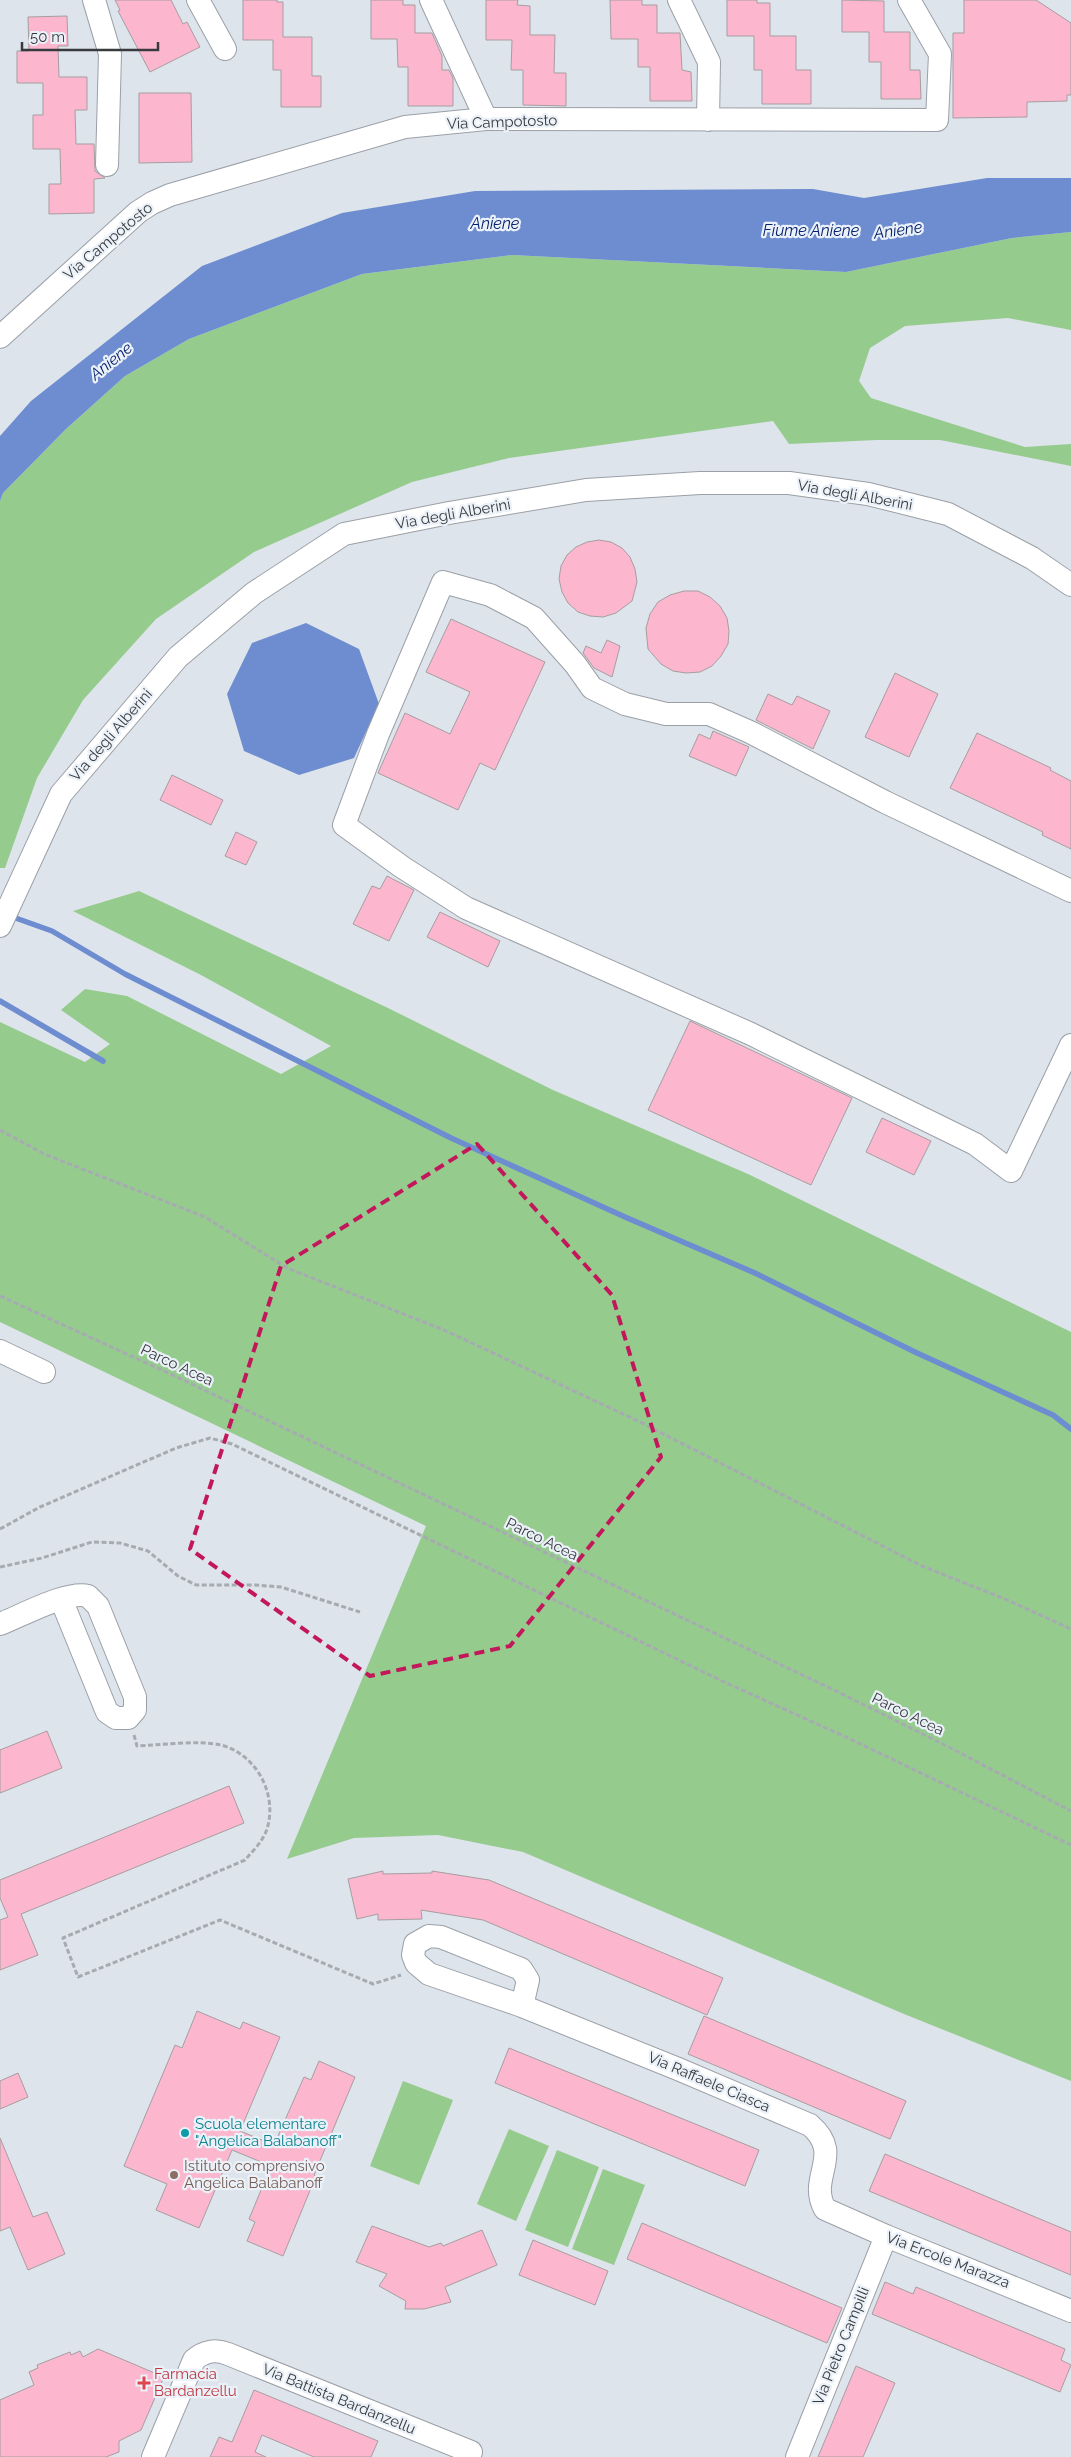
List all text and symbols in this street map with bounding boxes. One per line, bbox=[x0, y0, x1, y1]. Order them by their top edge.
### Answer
scale bar bbox=[22, 20, 159, 52]
text: 50 m bbox=[30, 28, 65, 46]
street label: Via Campotosto bbox=[446, 111, 558, 133]
street label: Via Campotosto bbox=[60, 198, 156, 283]
water label: Aniene bbox=[470, 214, 520, 233]
water label: Aniene bbox=[872, 217, 924, 243]
water label: Fiume Aniene bbox=[763, 221, 860, 240]
water label: Aniene bbox=[85, 338, 136, 384]
street label: Via degli Alberini bbox=[796, 476, 914, 514]
street label: Via degli Alberini bbox=[394, 495, 512, 533]
street label: Via degli Alberini bbox=[66, 685, 156, 785]
street label: Parco Acea bbox=[138, 1340, 216, 1390]
street label: Parco Acea bbox=[503, 1514, 581, 1564]
street label: Parco Acea bbox=[869, 1689, 947, 1739]
street label: Via Raffaele Ciasca bbox=[645, 2048, 773, 2116]
place label: Scuola elementare "Angelica Balabanoff" bbox=[195, 2115, 342, 2150]
marker: Scuola elementare "Angelica Balabanoff" bbox=[179, 2127, 191, 2139]
place label: Istituto comprensivo Angelica Balabanoff bbox=[184, 2157, 325, 2192]
marker: Istituto comprensivo Angelica Balabanoff bbox=[168, 2169, 180, 2181]
street label: Via Ercole Marazza bbox=[884, 2228, 1012, 2292]
street label: Via Pietro Campilli bbox=[809, 2284, 873, 2408]
street label: Via Battista Bardanzellu bbox=[260, 2360, 418, 2438]
place label: Farmacia Bardanzellu bbox=[154, 2365, 237, 2400]
marker: Farmacia Bardanzellu bbox=[138, 2377, 150, 2389]

